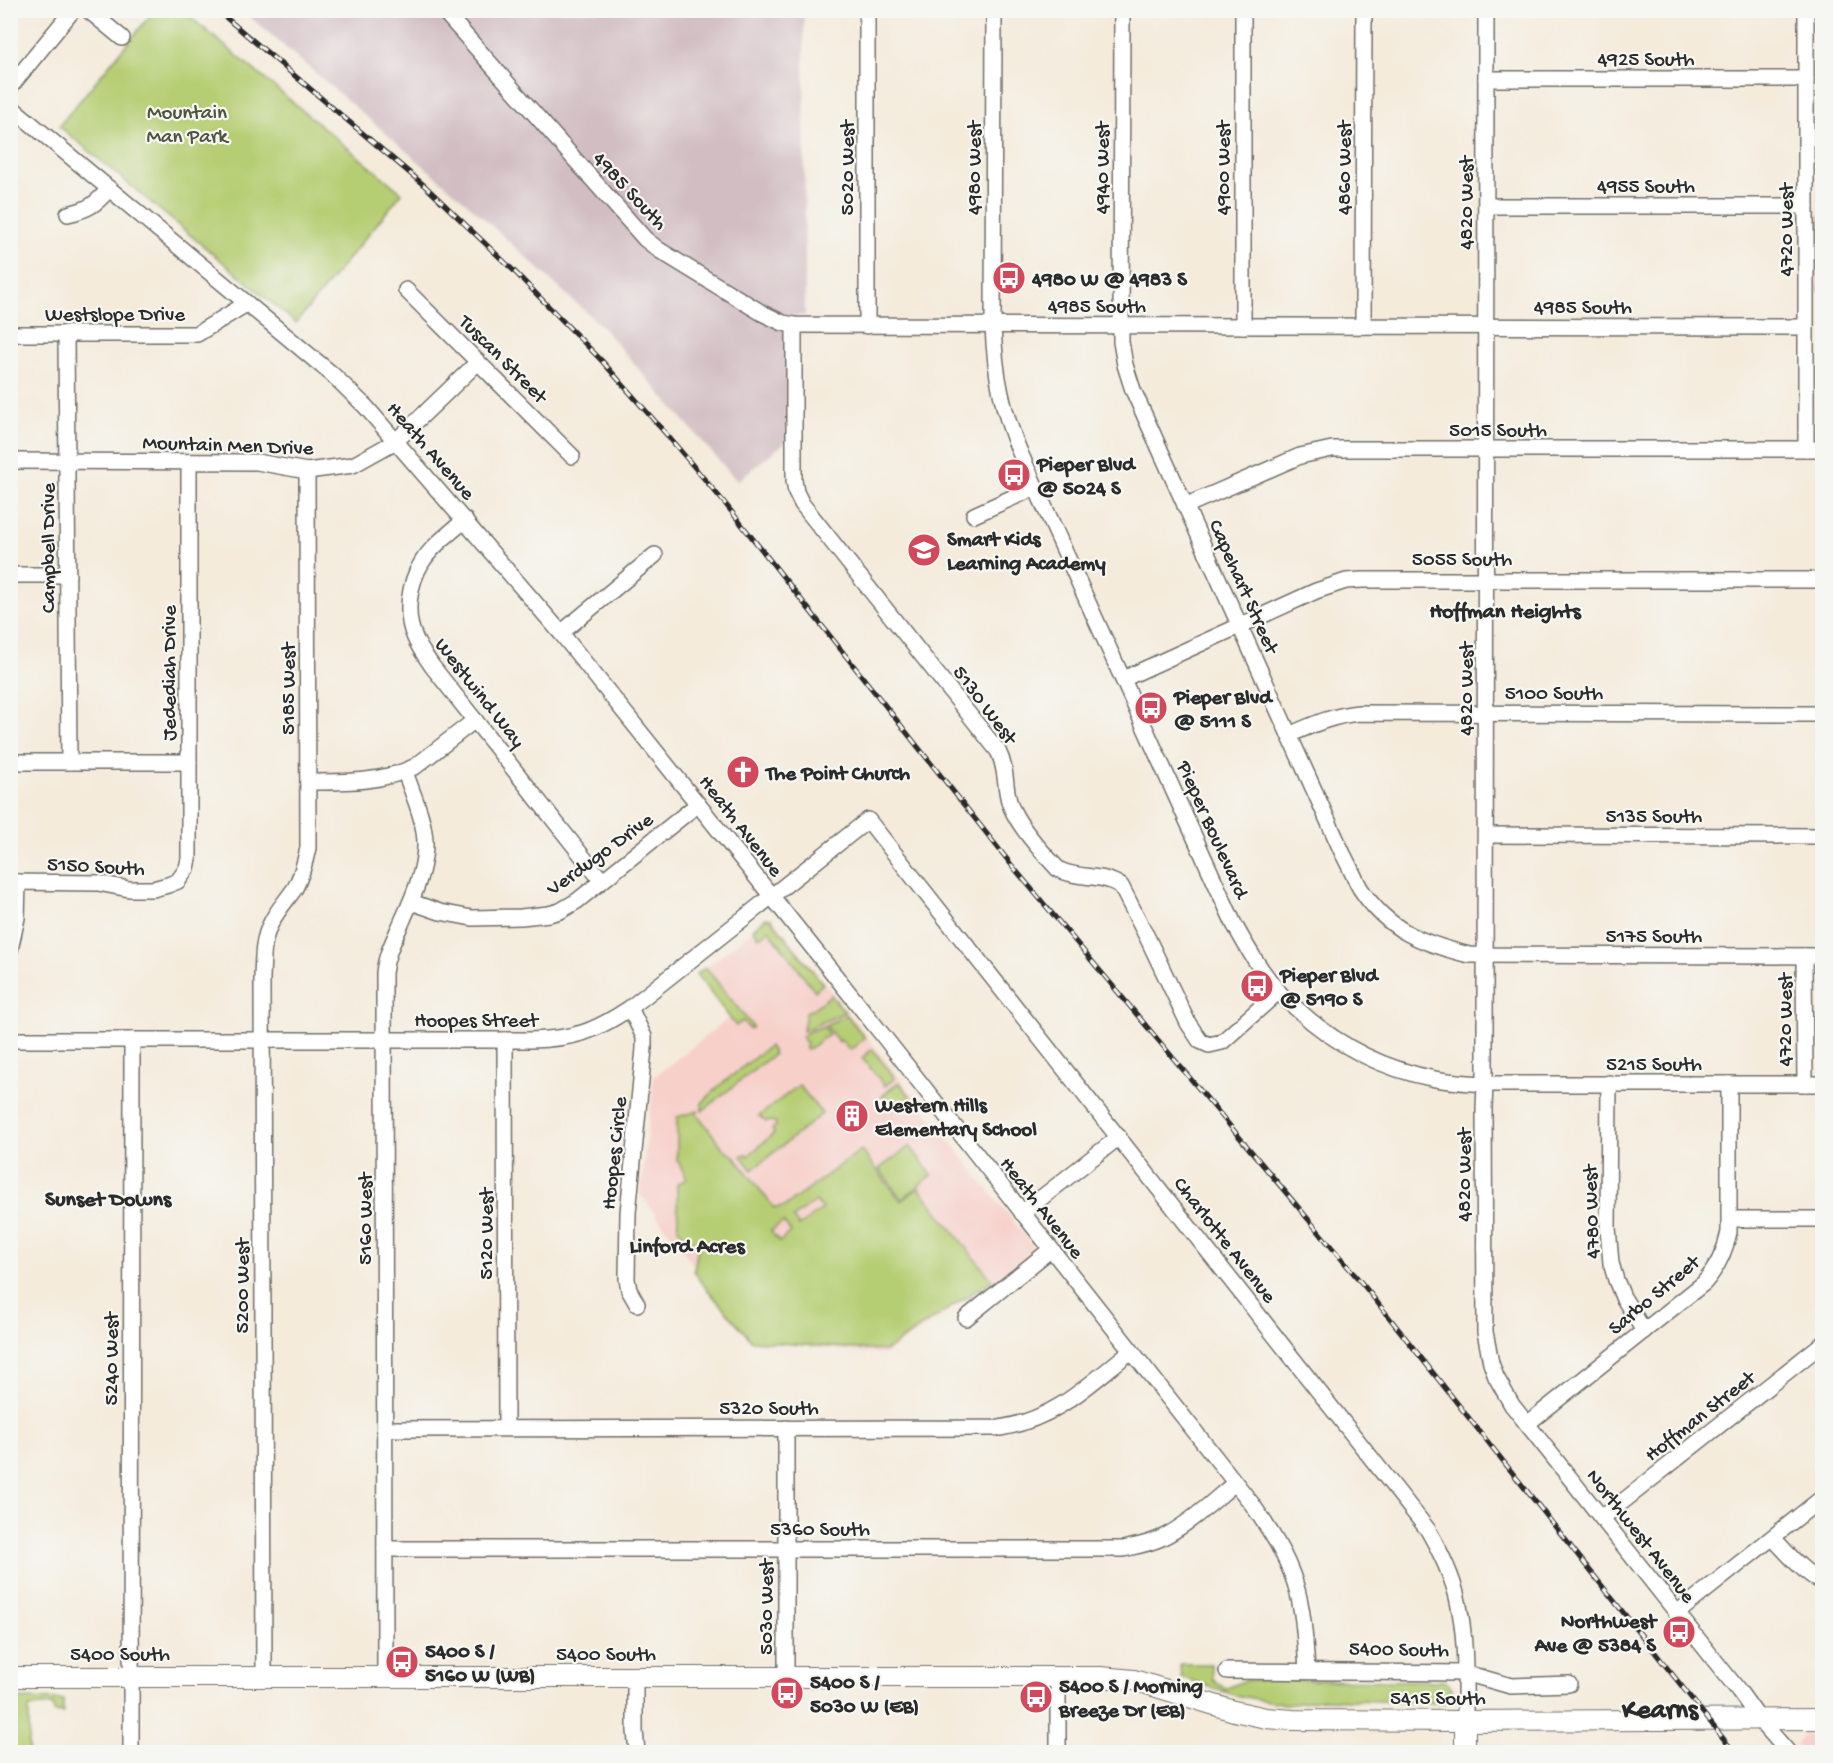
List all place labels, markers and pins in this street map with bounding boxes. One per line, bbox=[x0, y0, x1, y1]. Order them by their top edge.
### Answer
bus stop icon: 4980 W @ 4983 S bbox=[991, 260, 1027, 296]
place label: 4980 W @ 4983 S bbox=[1031, 269, 1188, 294]
place label: Pieper Blvd @ 5024 S bbox=[1036, 454, 1137, 503]
bus stop icon: Pieper Blvd @ 5024 S bbox=[996, 457, 1032, 493]
place label: Smart Kids Learning Academy bbox=[947, 529, 1106, 578]
school or university icon: Smart Kids Learning Academy bbox=[906, 532, 942, 568]
place label: Pieper Blvd @ 5111 S bbox=[1173, 687, 1274, 736]
bus stop icon: Pieper Blvd @ 5111 S bbox=[1133, 690, 1169, 726]
church icon: The Point Church bbox=[725, 754, 761, 790]
place label: The Point Church bbox=[764, 763, 911, 788]
place label: Pieper Blvd @ 5190 S bbox=[1279, 965, 1380, 1014]
bus stop icon: Pieper Blvd @ 5190 S bbox=[1239, 968, 1275, 1004]
place label: Western Hills Elementary School bbox=[874, 1095, 1037, 1144]
building icon: Western Hills Elementary School bbox=[834, 1098, 870, 1134]
place label: Northwest Ave @ 5384 S bbox=[1534, 1611, 1658, 1660]
bus stop icon: Northwest Ave @ 5384 S bbox=[1661, 1614, 1697, 1650]
place label: 5400 S / 5160 W (WB) bbox=[425, 1641, 535, 1690]
bus stop icon: 5400 S / 5160 W (WB) bbox=[384, 1644, 420, 1680]
place label: 5400 S / 5030 W (EB) bbox=[810, 1672, 919, 1721]
bus stop icon: 5400 S / 5030 W (EB) bbox=[769, 1675, 805, 1711]
place label: 5400 S / Morning Breeze Dr (EB) bbox=[1058, 1676, 1203, 1725]
bus stop icon: 5400 S / Morning Breeze Dr (EB) bbox=[1018, 1679, 1054, 1715]

